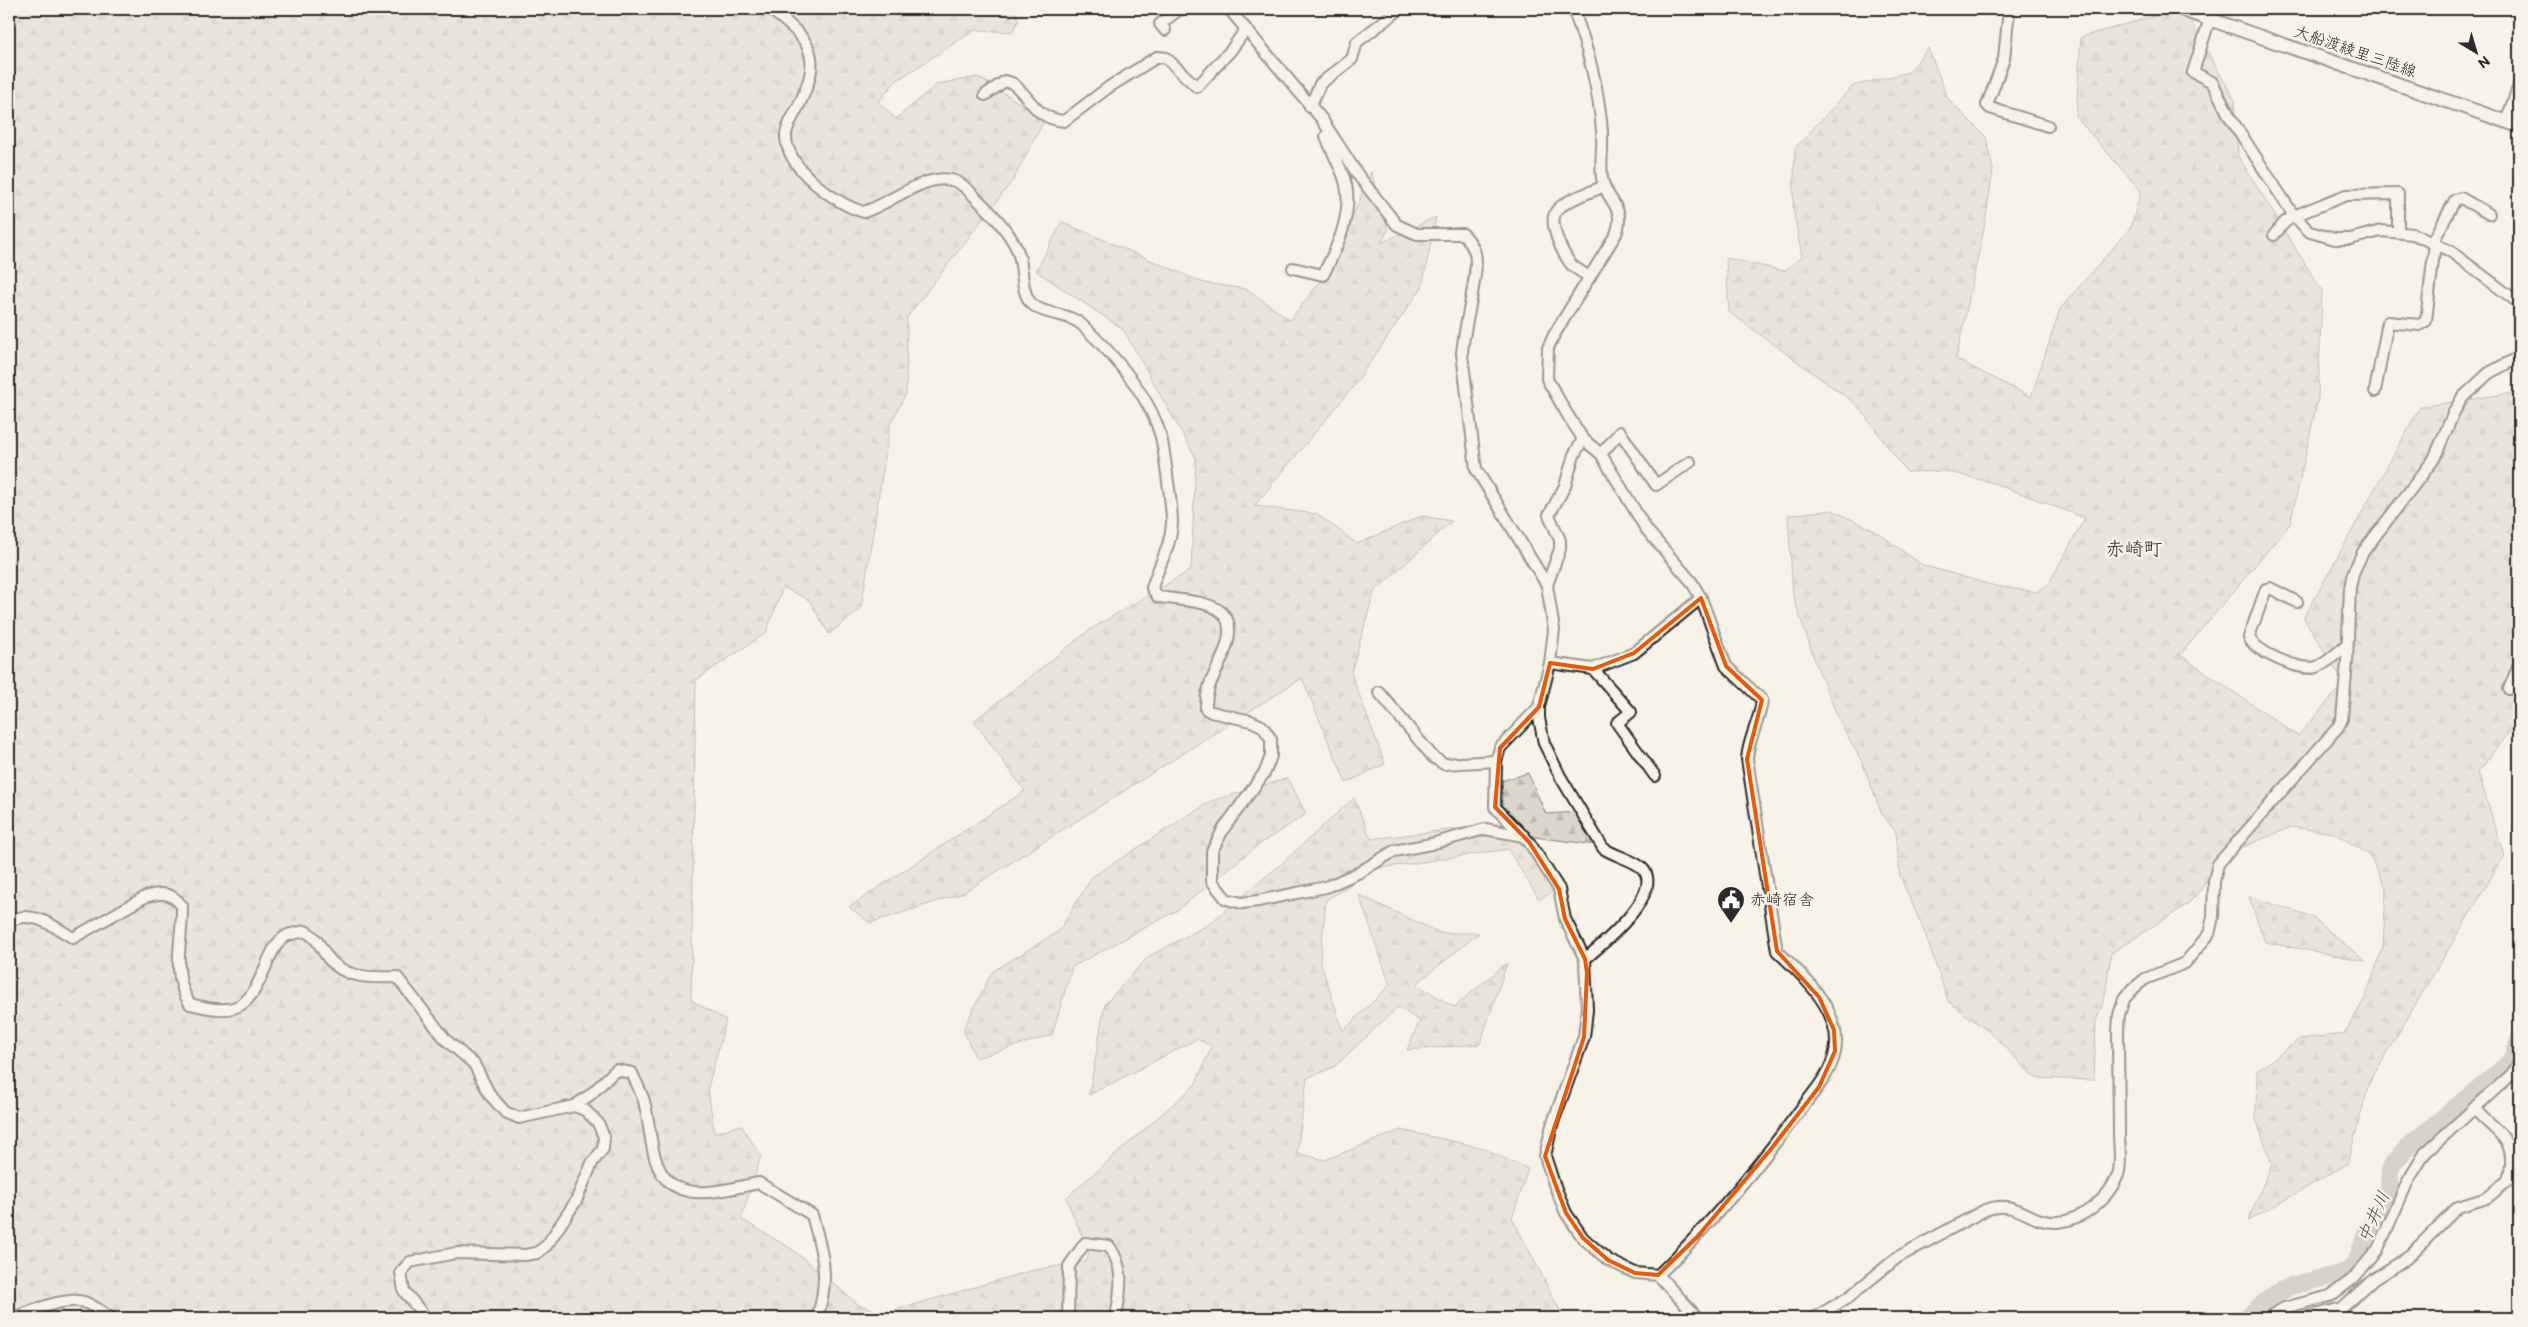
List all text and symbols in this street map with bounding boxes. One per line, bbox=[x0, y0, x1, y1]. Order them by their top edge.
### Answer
street label: 大船渡綾里三陸線 bbox=[2291, 22, 2419, 82]
north arrow bbox=[2450, 28, 2500, 78]
text: N bbox=[2474, 52, 2493, 72]
district label: 赤崎町 bbox=[2105, 538, 2163, 561]
public building icon: 赤崎宿舎 bbox=[1716, 885, 1746, 924]
place label: 赤崎宿舎 bbox=[1750, 891, 1814, 910]
water label: 中井川 bbox=[2353, 1188, 2395, 1246]

